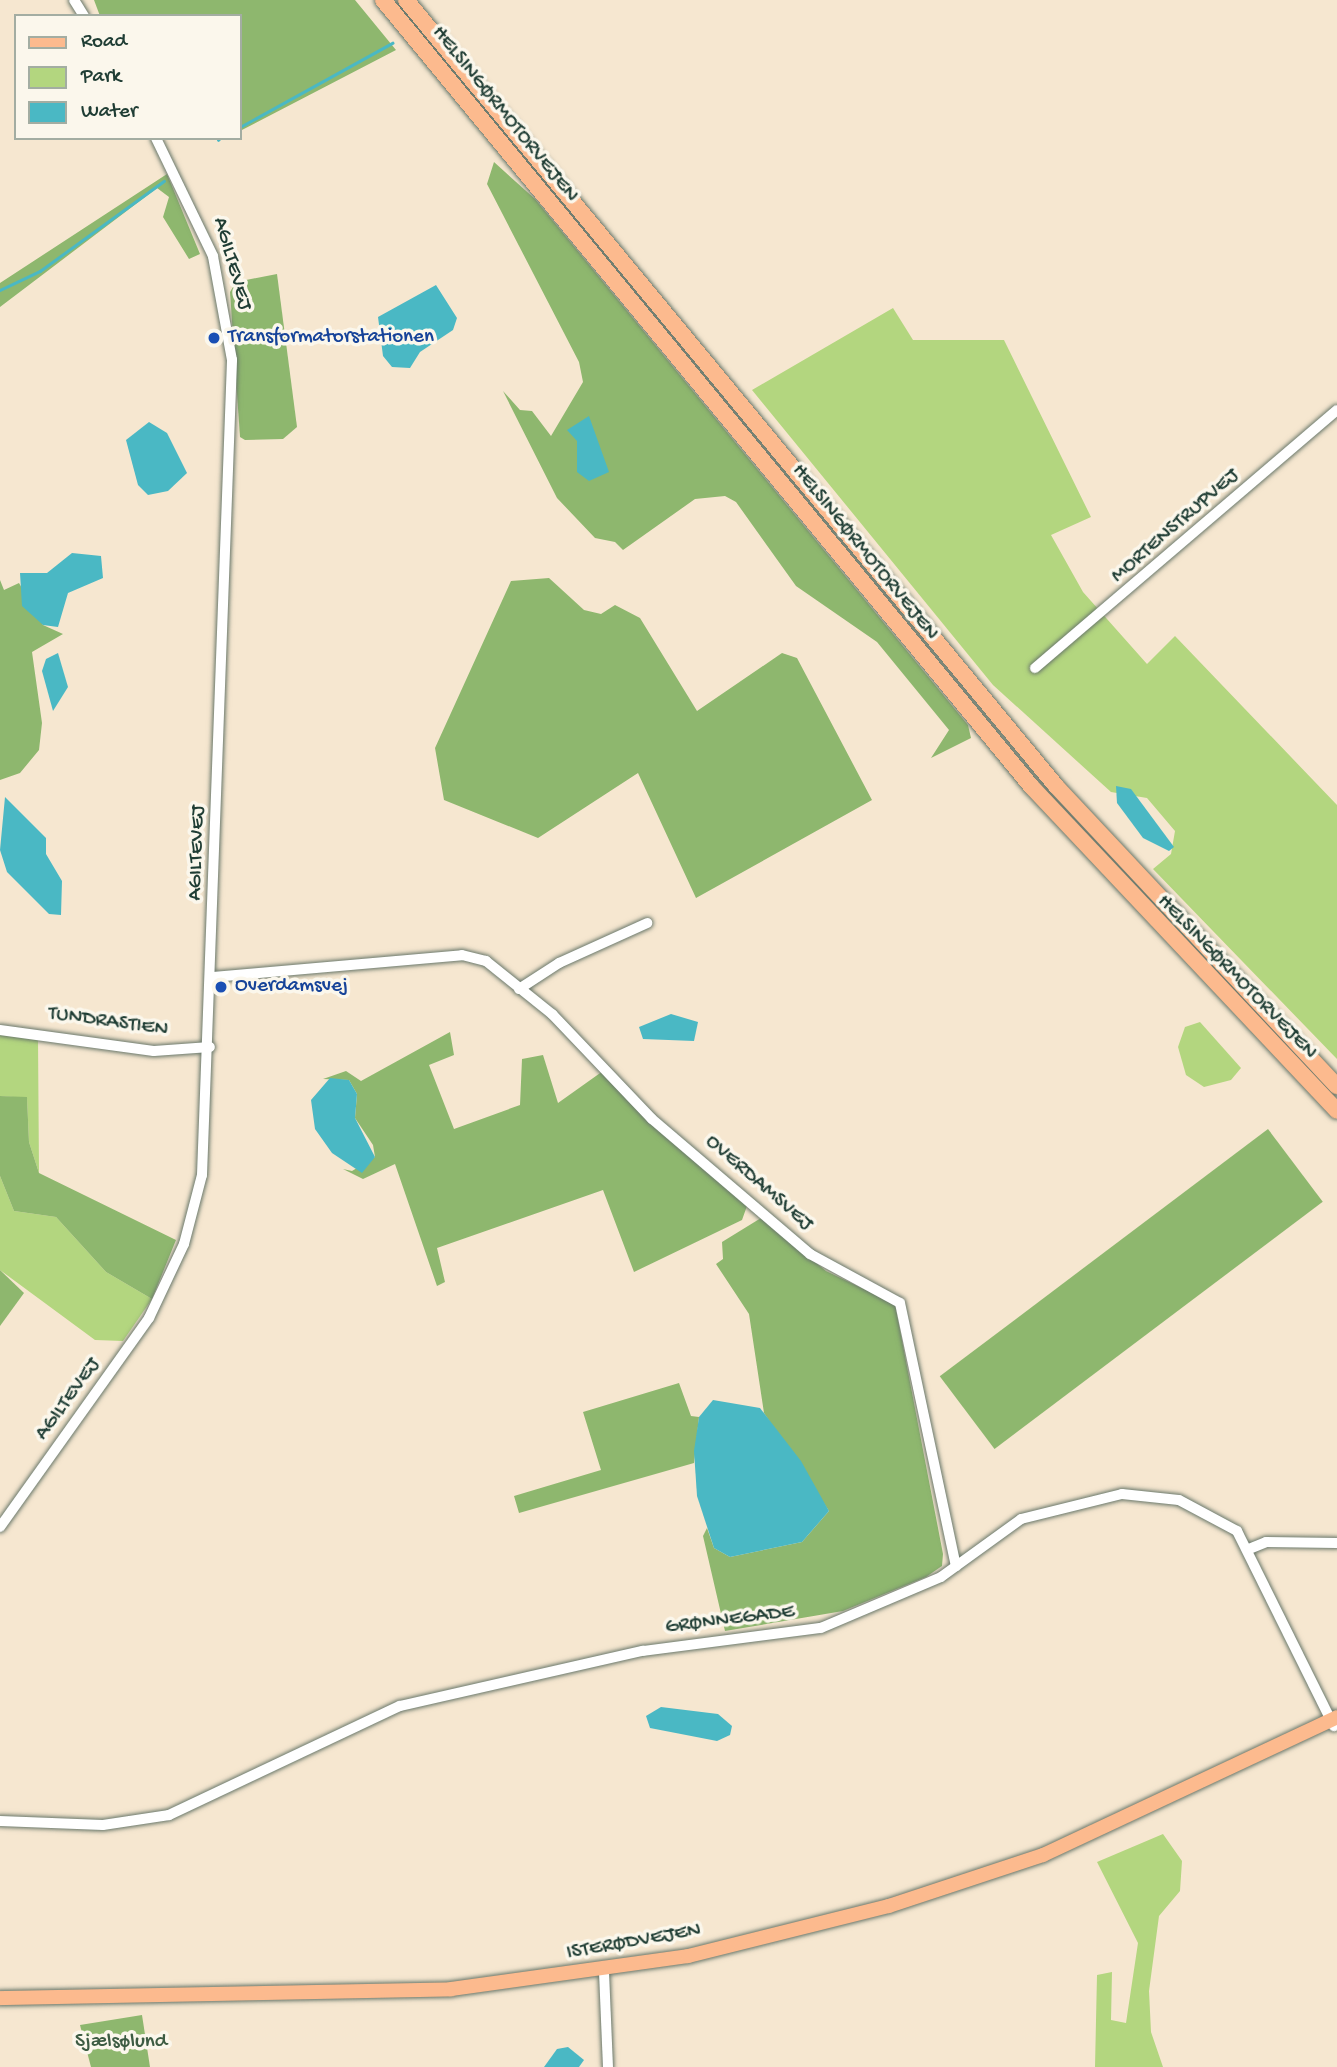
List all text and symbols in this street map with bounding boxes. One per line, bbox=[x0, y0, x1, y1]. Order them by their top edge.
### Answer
legend bbox=[14, 14, 242, 140]
street label: HELSINGØRMOTORVEJEN bbox=[425, 22, 583, 208]
text: Road bbox=[81, 30, 127, 55]
text: Park bbox=[81, 65, 121, 90]
text: Water bbox=[81, 100, 137, 125]
street label: AGILTEVEJ bbox=[206, 215, 256, 313]
place label: Transformatorstationen bbox=[228, 325, 434, 351]
marker: Transformatorstationen bbox=[206, 330, 222, 346]
street label: HELSINGØRMOTORVEJEN bbox=[785, 460, 943, 646]
street label: MORTENSTRUPVEJ bbox=[1107, 465, 1245, 589]
street label: AGILTEVEJ bbox=[184, 805, 212, 901]
street label: HELSINGØRMOTORVEJEN bbox=[1151, 890, 1321, 1066]
place label: Overdamsvej bbox=[235, 974, 348, 1000]
marker: Overdamsvej bbox=[213, 979, 229, 995]
street label: TUNDRASTIEN bbox=[47, 1002, 169, 1044]
street label: OVERDAMSVEJ bbox=[699, 1130, 817, 1238]
street label: AGILTEVEJ bbox=[31, 1354, 107, 1446]
street label: GRØNNEGADE bbox=[664, 1601, 796, 1641]
street label: ISTERØDVEJEN bbox=[565, 1919, 703, 1967]
park label: Sjælsølund bbox=[75, 2030, 167, 2056]

